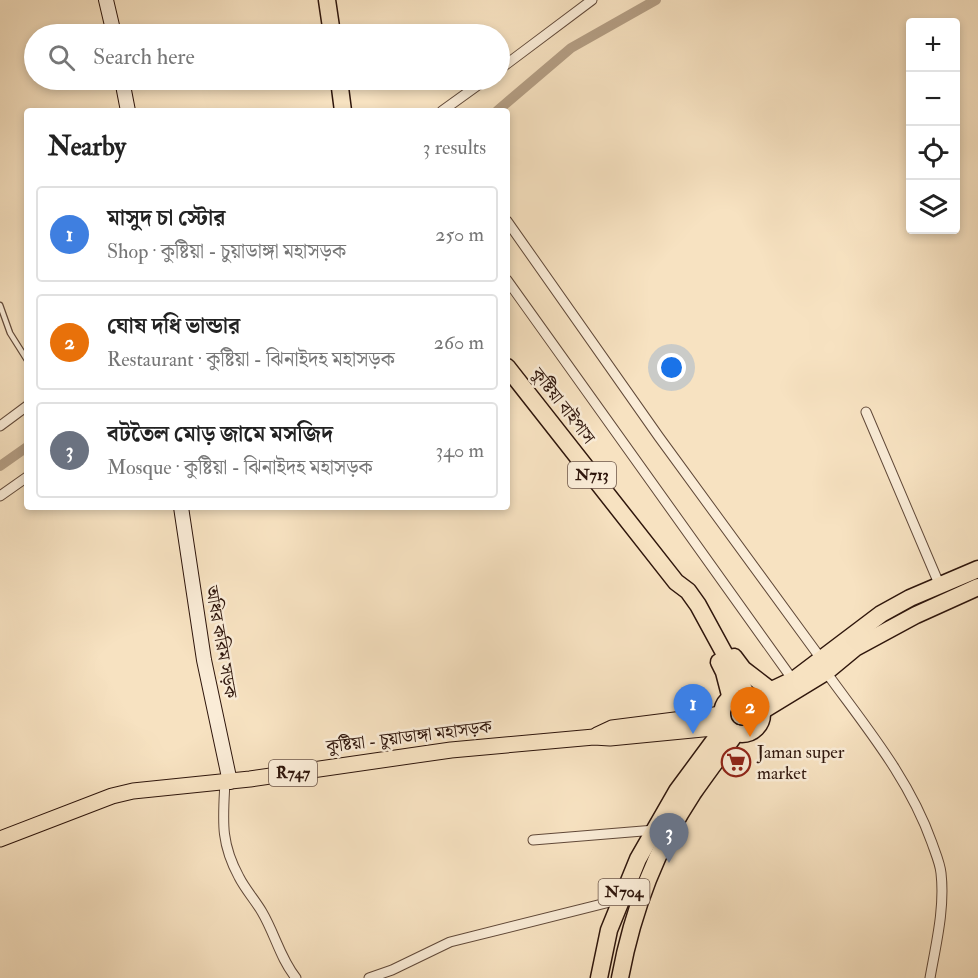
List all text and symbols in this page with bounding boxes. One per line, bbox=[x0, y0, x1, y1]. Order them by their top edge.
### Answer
map controls bbox=[906, 18, 960, 234]
button: + bbox=[906, 18, 960, 72]
search box bbox=[24, 24, 510, 90]
icon: search bbox=[45, 41, 78, 74]
text: Search here bbox=[93, 43, 195, 71]
button: − bbox=[906, 72, 960, 126]
button: locate bbox=[906, 126, 960, 180]
text: Nearby bbox=[48, 131, 126, 163]
text: 3 results bbox=[423, 135, 486, 160]
button: layers bbox=[906, 180, 960, 234]
text: মাসুদ চা স্টোর bbox=[107, 204, 225, 232]
text: 1 bbox=[66, 222, 73, 247]
text: 250 m bbox=[435, 222, 484, 247]
text: Shop · কুষ্টিয়া - চুয়াডাঙ্গা মহাসড়ক bbox=[107, 239, 346, 264]
text: ঘোষ দধি ভান্ডার bbox=[107, 312, 240, 340]
text: 2 bbox=[64, 330, 75, 355]
text: 260 m bbox=[434, 330, 484, 355]
text: Restaurant · কুষ্টিয়া - ঝিনাইদহ মহাসড়ক bbox=[107, 347, 395, 372]
your location bbox=[657, 353, 686, 382]
street label: কুষ্টিয়া বাইপাস bbox=[526, 363, 601, 450]
text: বটতৈল মোড় জামে মসজিদ bbox=[107, 420, 333, 448]
text: 3 bbox=[66, 438, 73, 463]
text: 340 m bbox=[436, 438, 484, 463]
text: Mosque · কুষ্টিয়া - ঝিনাইদহ মহাসড়ক bbox=[107, 455, 373, 480]
road number: N713 bbox=[568, 462, 616, 488]
street label: অধির করিম সড়ক bbox=[200, 583, 242, 701]
pin: 1 bbox=[674, 684, 712, 734]
pin: 2 bbox=[730, 688, 770, 737]
street label: কুষ্টিয়া - চুয়াডাঙ্গা মহাসড়ক bbox=[324, 715, 494, 759]
place label: Jaman super market bbox=[756, 741, 845, 785]
supermarket icon: Jaman super market bbox=[720, 746, 752, 778]
road number: R747 bbox=[269, 760, 317, 786]
pin: 3 bbox=[650, 814, 688, 863]
road number: N704 bbox=[598, 879, 650, 905]

